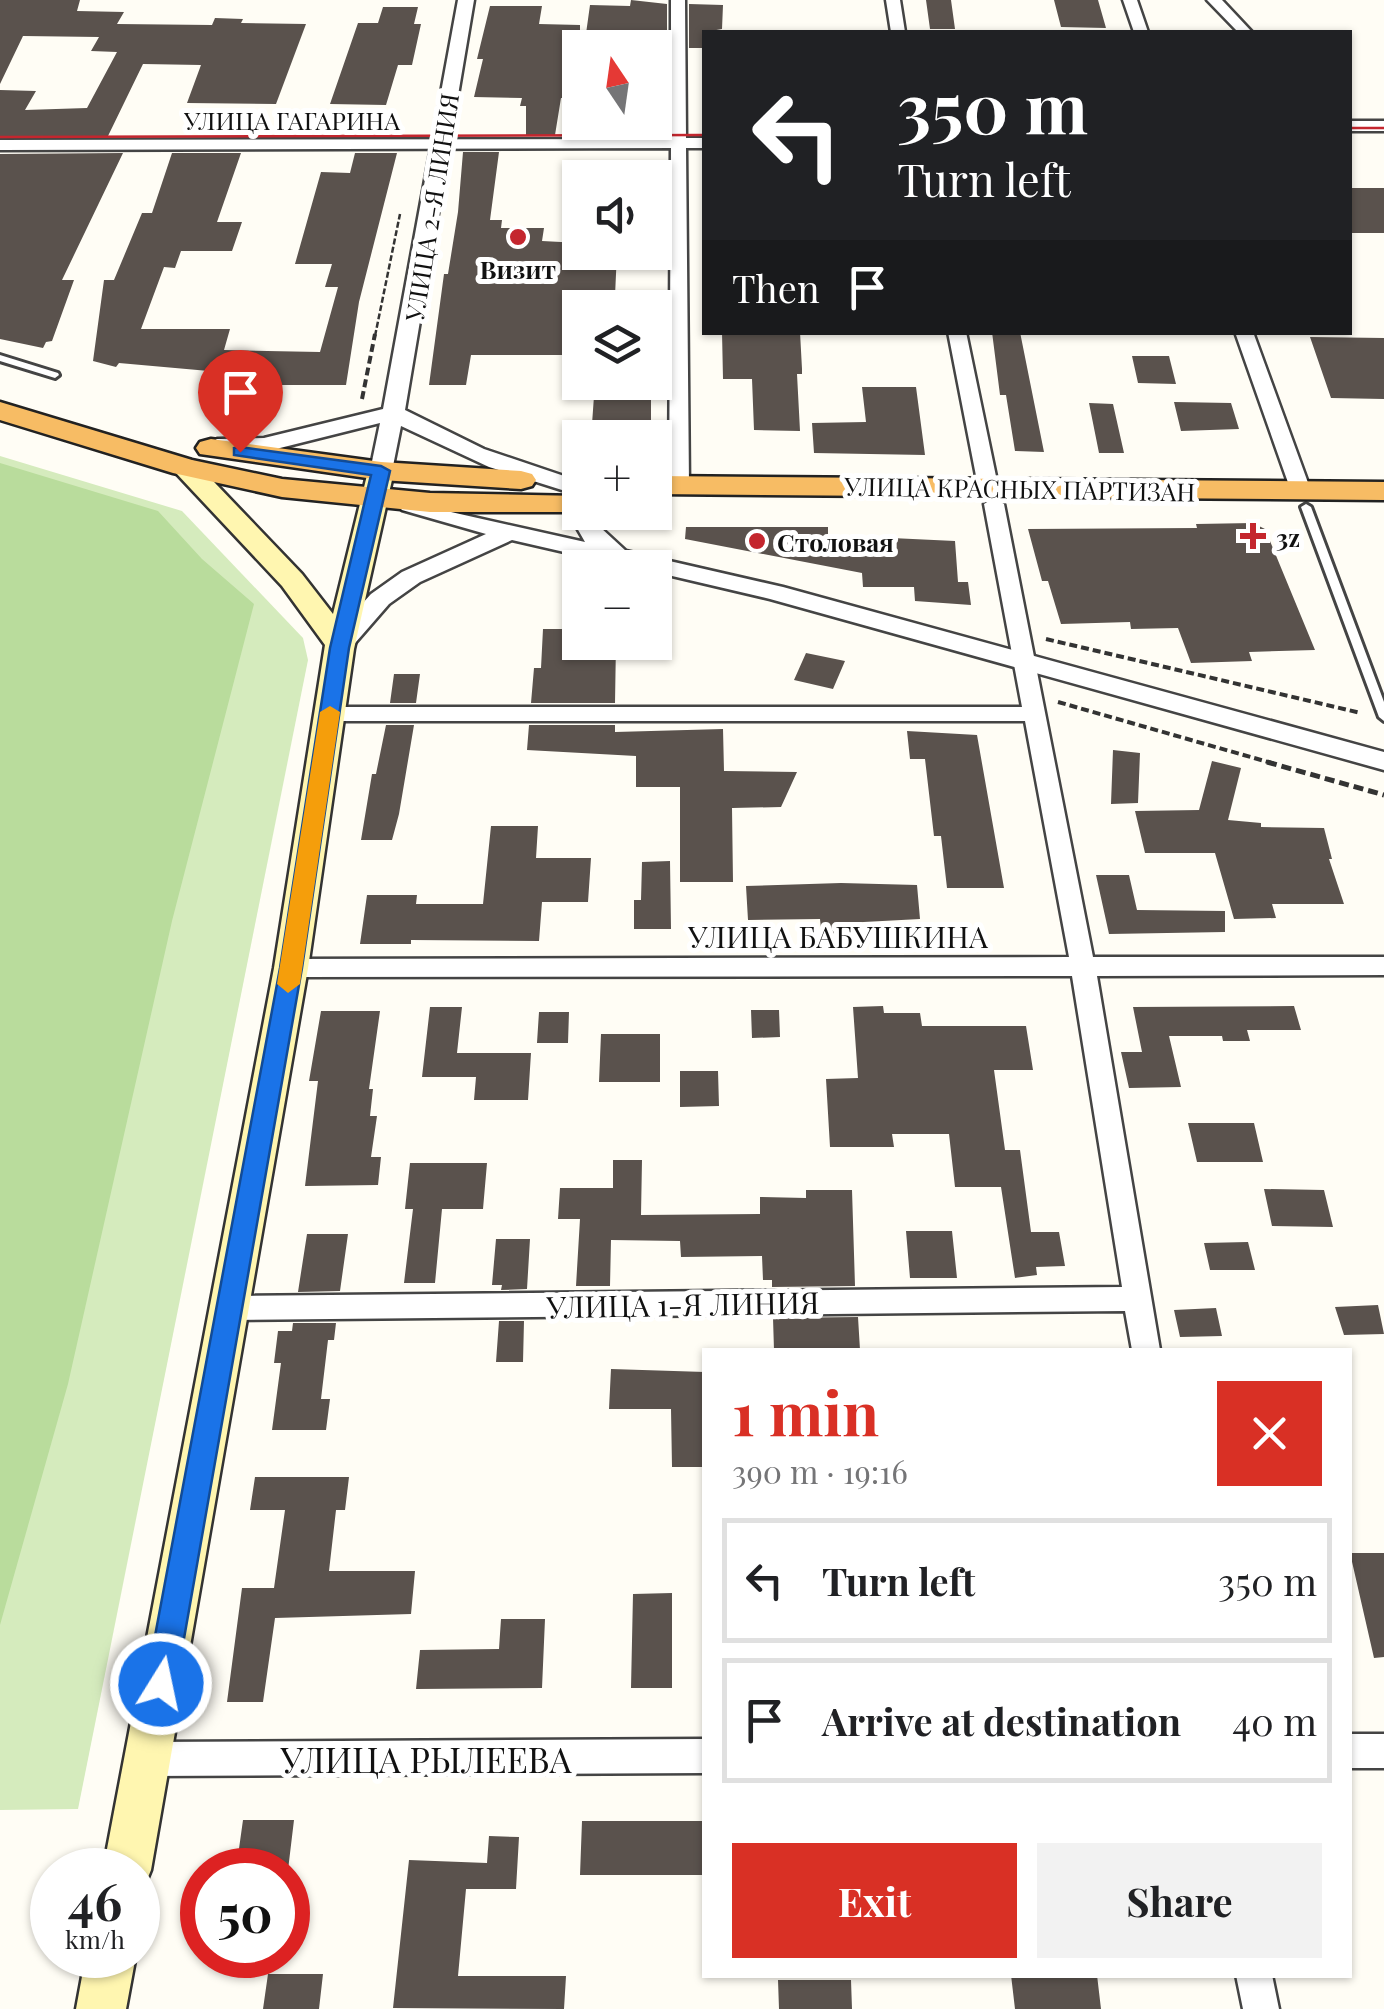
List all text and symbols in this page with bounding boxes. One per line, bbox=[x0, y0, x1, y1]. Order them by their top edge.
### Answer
north arrow bbox=[562, 30, 672, 140]
map controls bbox=[562, 30, 672, 660]
text: 350 m bbox=[897, 58, 1088, 152]
icon: left bbox=[732, 70, 862, 200]
street label: УЛИЦА 2-Я ЛИНИЯ bbox=[397, 91, 465, 324]
street label: УЛИЦА ГАГАРИНА bbox=[183, 103, 400, 136]
text: Turn left bbox=[897, 148, 1071, 208]
button: sound bbox=[562, 160, 672, 270]
marker: Визит bbox=[507, 226, 529, 248]
place label: Визит bbox=[480, 252, 556, 285]
icon: arrive bbox=[840, 260, 895, 315]
text: Then bbox=[732, 262, 820, 313]
button: layers bbox=[562, 290, 672, 400]
pin bbox=[198, 350, 283, 453]
icon: arrive bbox=[213, 365, 268, 420]
button: + bbox=[562, 420, 672, 530]
street label: УЛИЦА КРАСНЫХ ПАРТИЗАН bbox=[843, 468, 1196, 508]
place label: 3z bbox=[1276, 520, 1300, 553]
marker: 3z bbox=[1240, 523, 1266, 549]
place label: Столовая bbox=[777, 525, 894, 558]
marker: Столовая bbox=[746, 530, 768, 552]
button: − bbox=[562, 550, 672, 660]
street label: УЛИЦА БАБУШКИНА bbox=[687, 916, 989, 956]
street label: УЛИЦА 1-Я ЛИНИЯ bbox=[545, 1282, 820, 1326]
text: 1 min bbox=[732, 1371, 879, 1451]
button: close bbox=[1217, 1381, 1322, 1486]
text: 390 m · 19:16 bbox=[732, 1449, 908, 1492]
icon: left bbox=[737, 1553, 792, 1608]
text: Turn left bbox=[822, 1555, 975, 1606]
text: 350 m bbox=[1218, 1555, 1317, 1606]
position arrow bbox=[109, 1632, 213, 1736]
icon: arrive bbox=[737, 1693, 792, 1748]
text: Arrive at destination bbox=[822, 1695, 1181, 1746]
text: 40 m bbox=[1232, 1695, 1317, 1746]
street label: УЛИЦА РЫЛЕЕВА bbox=[280, 1735, 572, 1782]
button: Exit bbox=[732, 1843, 1017, 1958]
button: Share bbox=[1037, 1843, 1322, 1958]
speed limit sign: 50 bbox=[180, 1848, 310, 1978]
text: 46 bbox=[68, 1867, 122, 1934]
text: km/h bbox=[65, 1922, 125, 1955]

